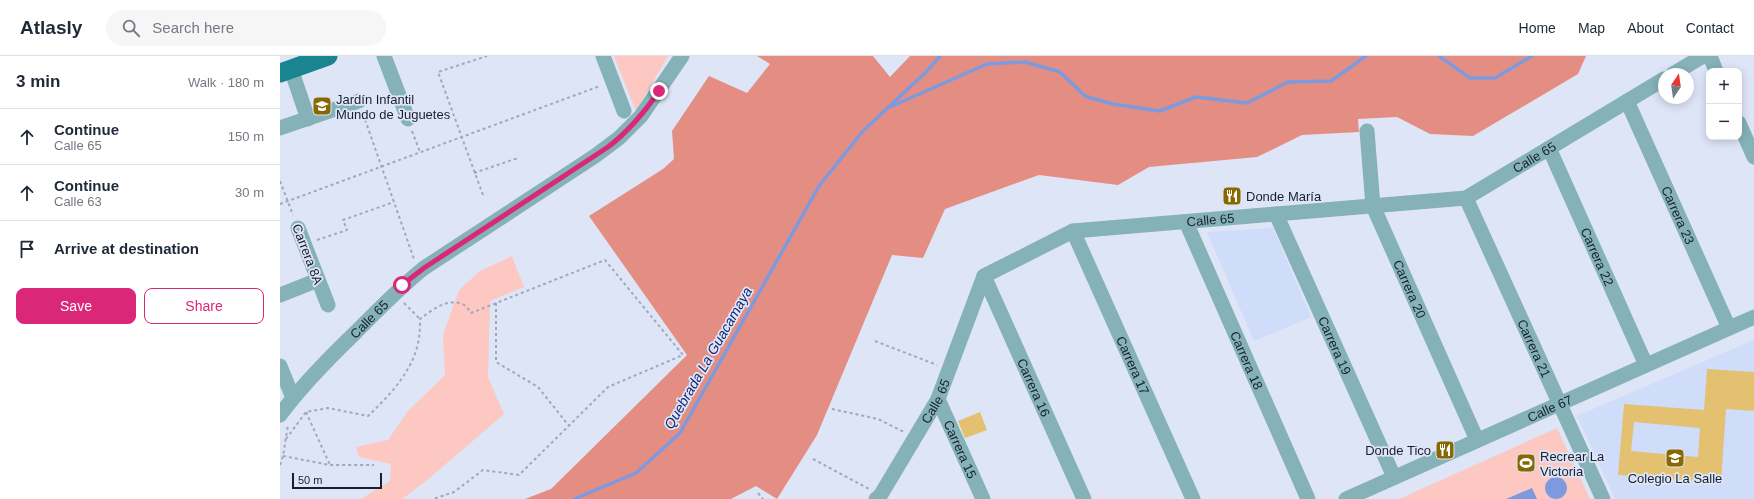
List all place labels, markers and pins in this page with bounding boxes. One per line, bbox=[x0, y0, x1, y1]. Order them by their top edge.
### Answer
place label: Jardín Infantil Mundo de Juguetes bbox=[336, 92, 451, 122]
school or university icon: Jardín Infantil Mundo de Juguetes bbox=[311, 95, 333, 117]
restaurant icon: Donde María bbox=[1221, 185, 1243, 207]
place label: Donde María bbox=[1246, 189, 1322, 204]
restaurant icon: Donde Tico bbox=[1434, 439, 1456, 461]
place label: Donde Tico bbox=[1365, 443, 1431, 458]
school or university icon: Colegio La Salle bbox=[1664, 447, 1686, 469]
place label: Recrear La Victoria bbox=[1540, 449, 1605, 479]
sports icon: Recrear La Victoria bbox=[1515, 452, 1537, 474]
place label: Colegio La Salle bbox=[1628, 471, 1722, 486]

